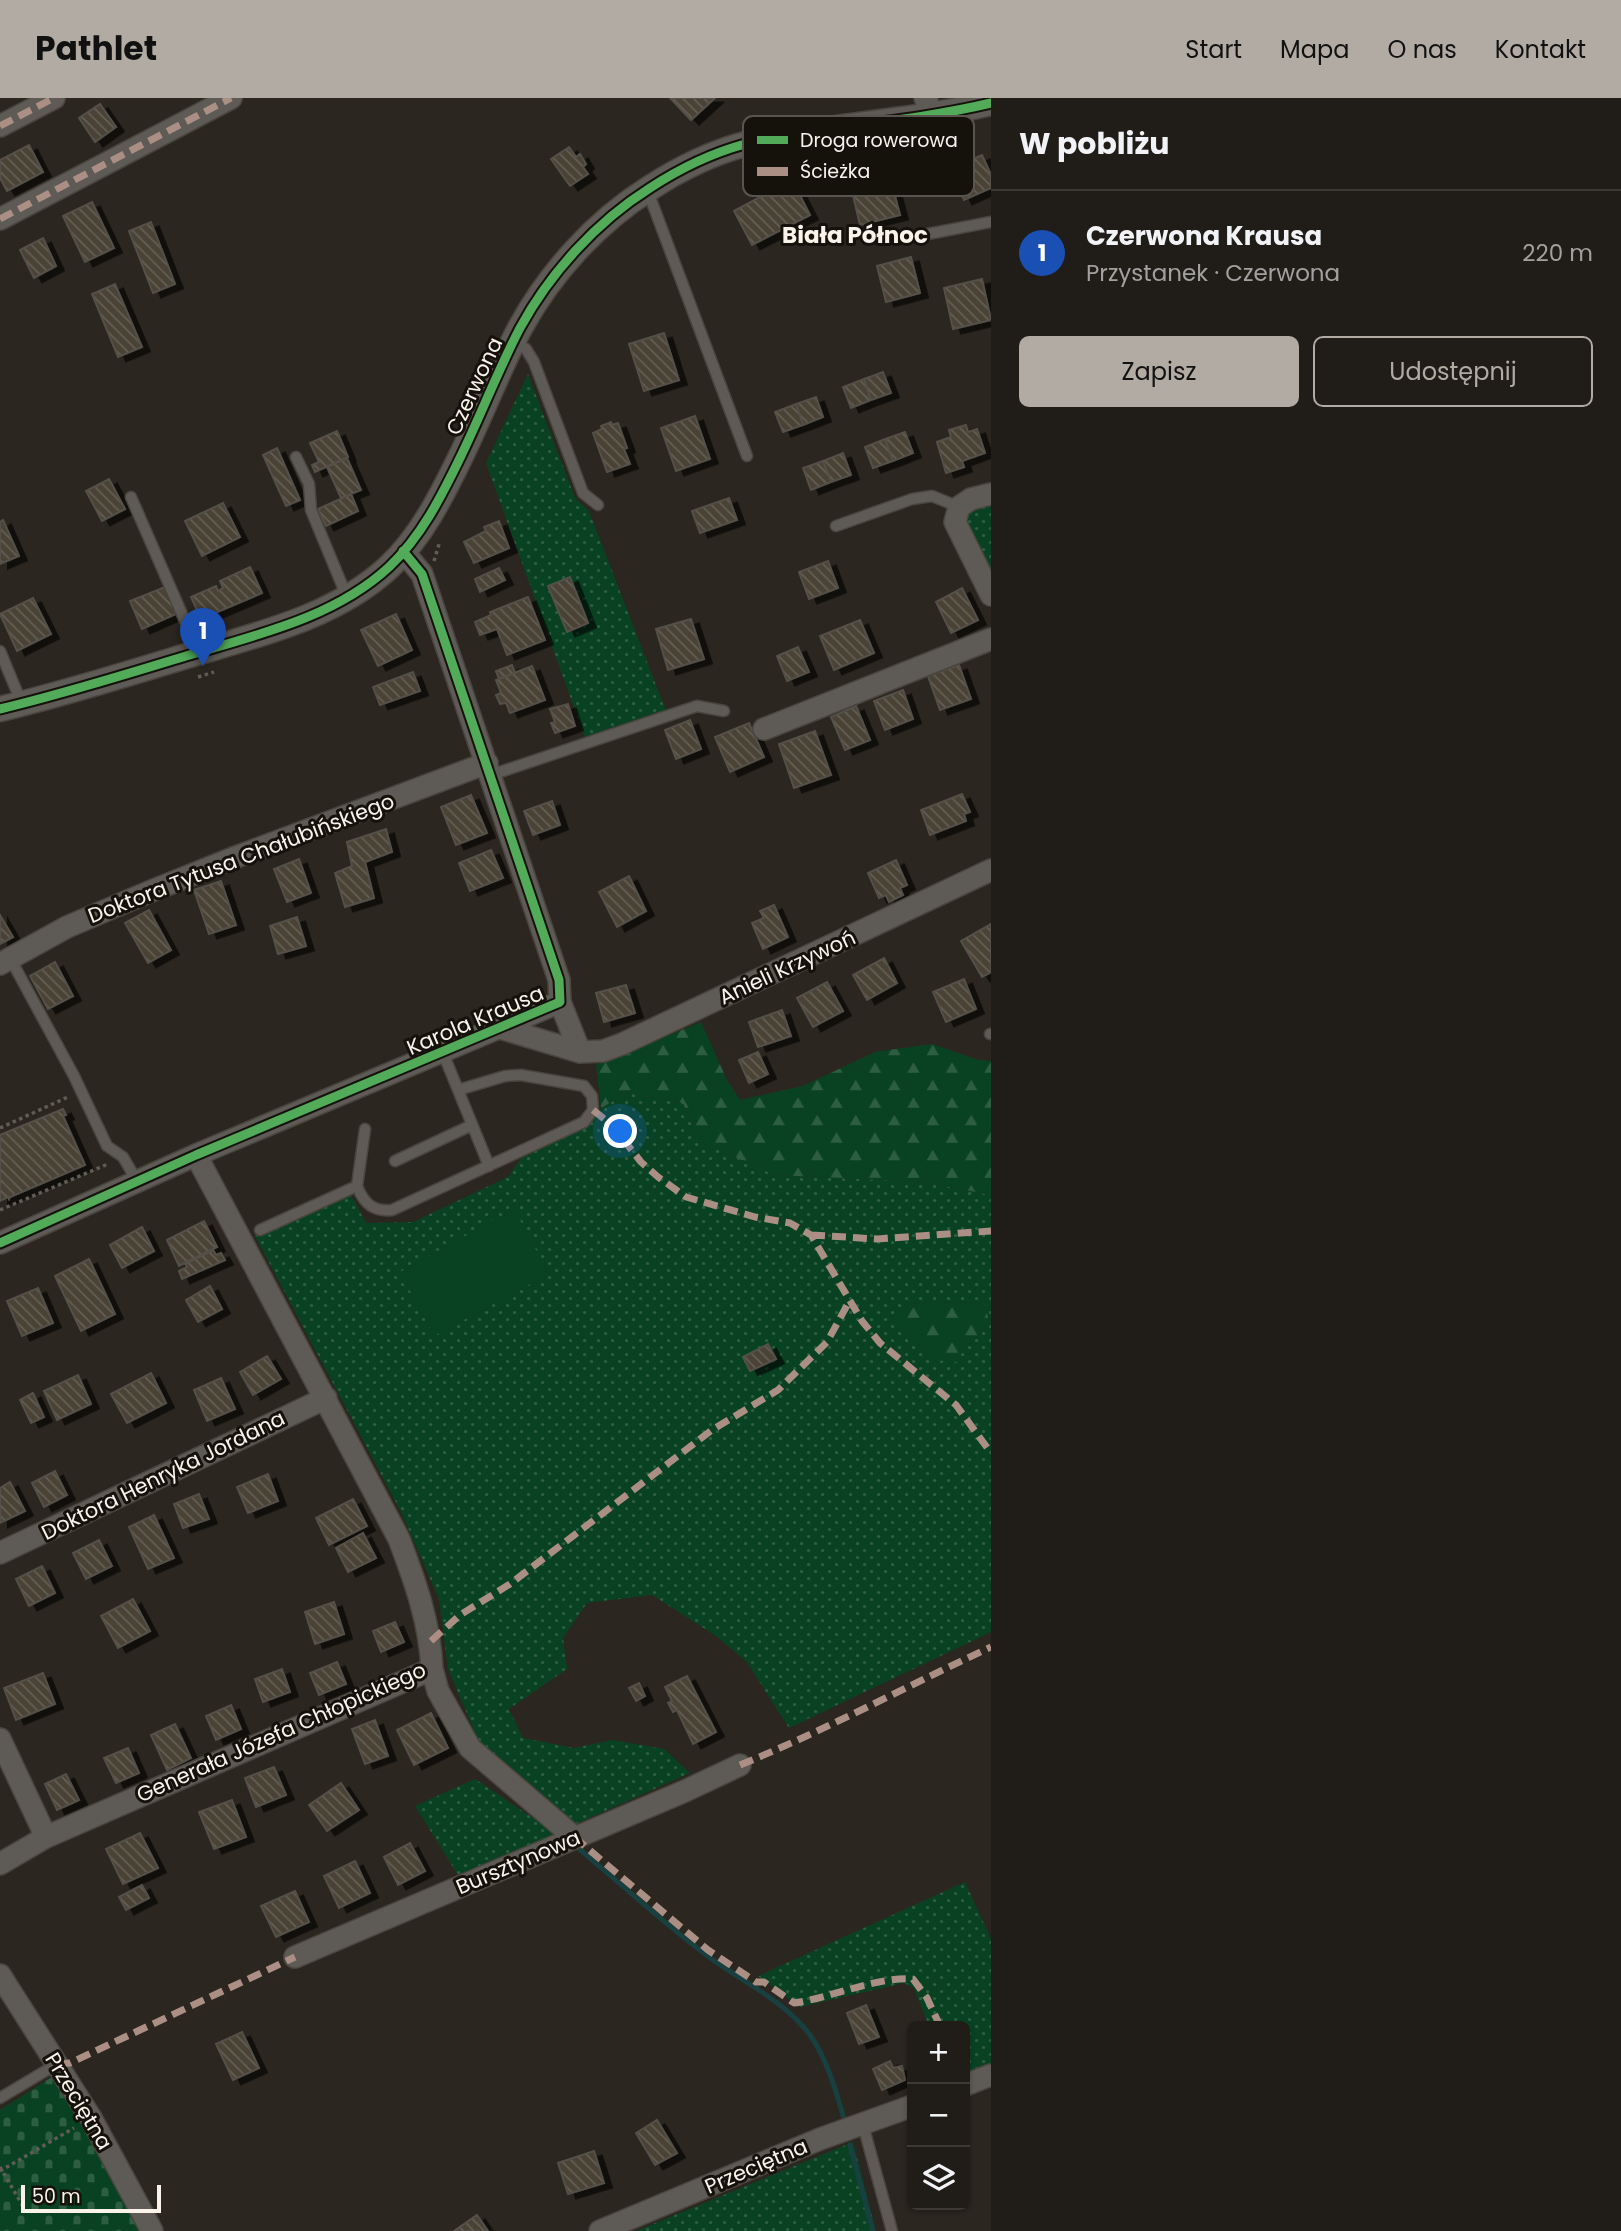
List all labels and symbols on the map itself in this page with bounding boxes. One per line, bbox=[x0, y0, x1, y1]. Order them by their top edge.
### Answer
legend bbox=[743, 116, 974, 196]
text: Droga rowerowa bbox=[800, 127, 958, 154]
text: Ścieżka bbox=[800, 158, 870, 185]
district label: Biała Północ bbox=[782, 219, 928, 251]
street label: Czerwona bbox=[439, 332, 509, 440]
pin: 1 bbox=[180, 608, 226, 666]
street label: Doktora Tytusa Chałubińskiego bbox=[84, 786, 398, 930]
street label: Anieli Krzywoń bbox=[714, 923, 860, 1011]
street label: Karola Krausa bbox=[402, 978, 548, 1062]
your location bbox=[603, 1114, 637, 1148]
street label: Doktora Henryka Jordana bbox=[36, 1403, 290, 1547]
street label: Generała Józefa Chłopickiego bbox=[132, 1655, 430, 1809]
street label: Bursztynowa bbox=[451, 1823, 585, 1901]
street label: Przeciętna bbox=[39, 2047, 119, 2155]
street label: Przeciętna bbox=[700, 2131, 812, 2201]
scale bar bbox=[21, 2182, 161, 2214]

